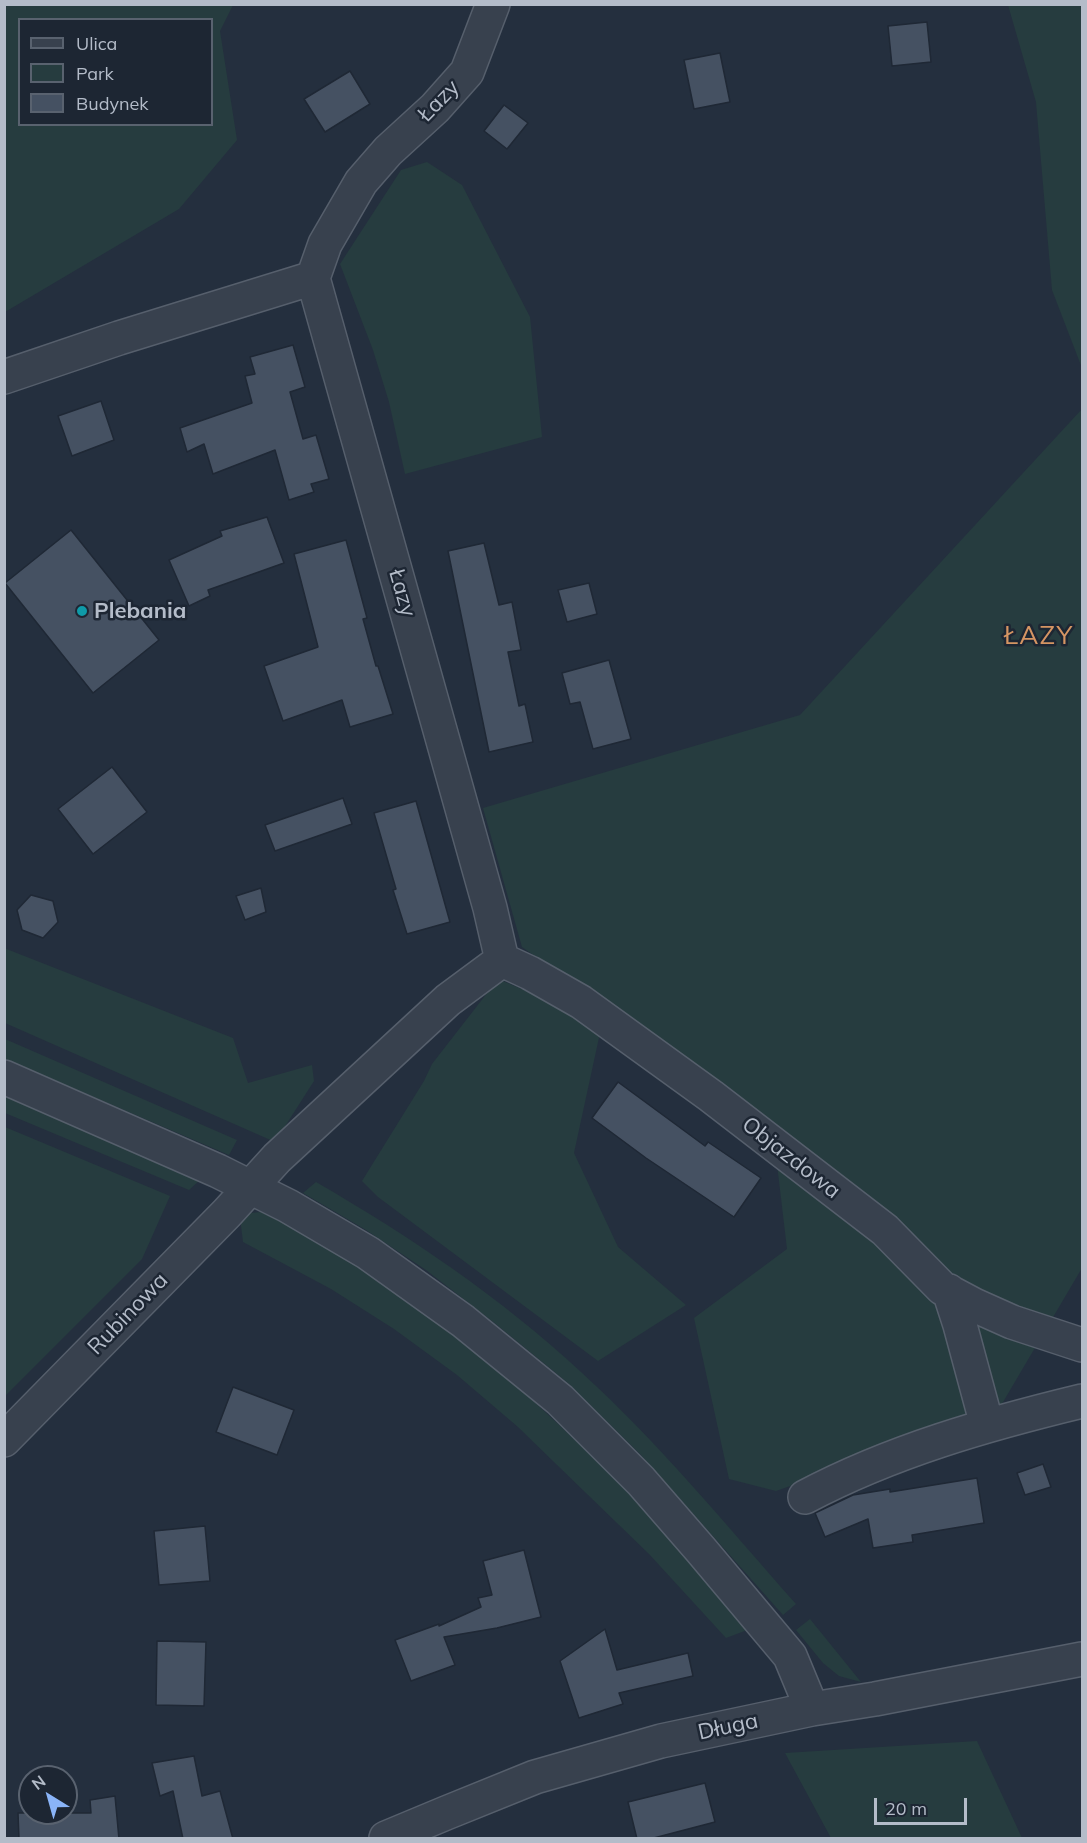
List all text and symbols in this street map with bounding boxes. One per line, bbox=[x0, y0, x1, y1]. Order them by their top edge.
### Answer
legend bbox=[18, 18, 213, 126]
text: Ulica bbox=[76, 32, 117, 55]
text: Park bbox=[76, 62, 114, 85]
street label: Łazy bbox=[413, 75, 465, 127]
text: Budynek bbox=[76, 92, 149, 115]
street label: Łazy bbox=[383, 566, 421, 620]
place label: Plebania bbox=[94, 598, 186, 624]
marker: Plebania bbox=[75, 604, 89, 618]
district label: ŁAZY bbox=[1004, 620, 1074, 652]
street label: Objazdowa bbox=[737, 1111, 845, 1205]
street label: Rubinowa bbox=[82, 1268, 174, 1360]
street label: Długa bbox=[696, 1708, 760, 1746]
north arrow bbox=[18, 1765, 78, 1825]
text: N bbox=[28, 1771, 49, 1794]
scale bar bbox=[877, 1786, 970, 1824]
text: 20 m bbox=[885, 1797, 927, 1820]

